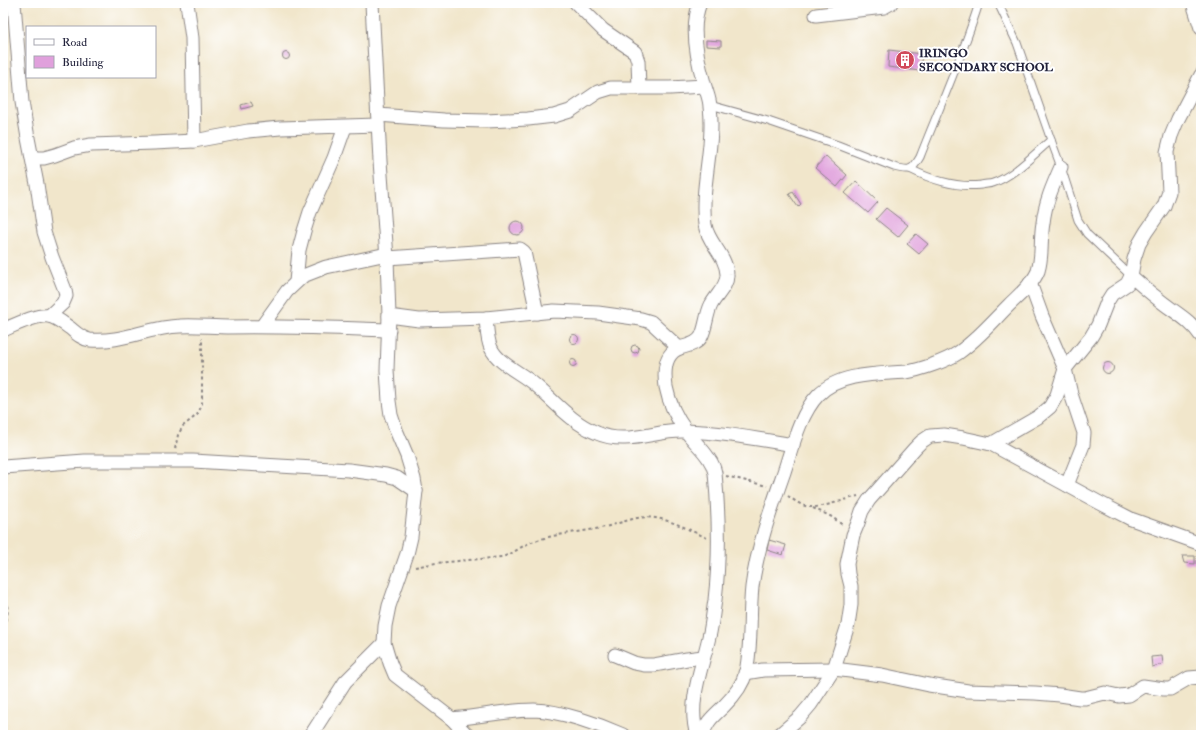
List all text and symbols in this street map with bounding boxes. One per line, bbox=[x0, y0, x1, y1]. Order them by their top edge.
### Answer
legend bbox=[26, 26, 156, 78]
text: Road bbox=[62, 35, 87, 50]
place label: IRINGO SECONDARY SCHOOL bbox=[919, 46, 1053, 75]
building icon: IRINGO SECONDARY SCHOOL bbox=[894, 49, 916, 71]
text: Building bbox=[62, 55, 105, 70]

